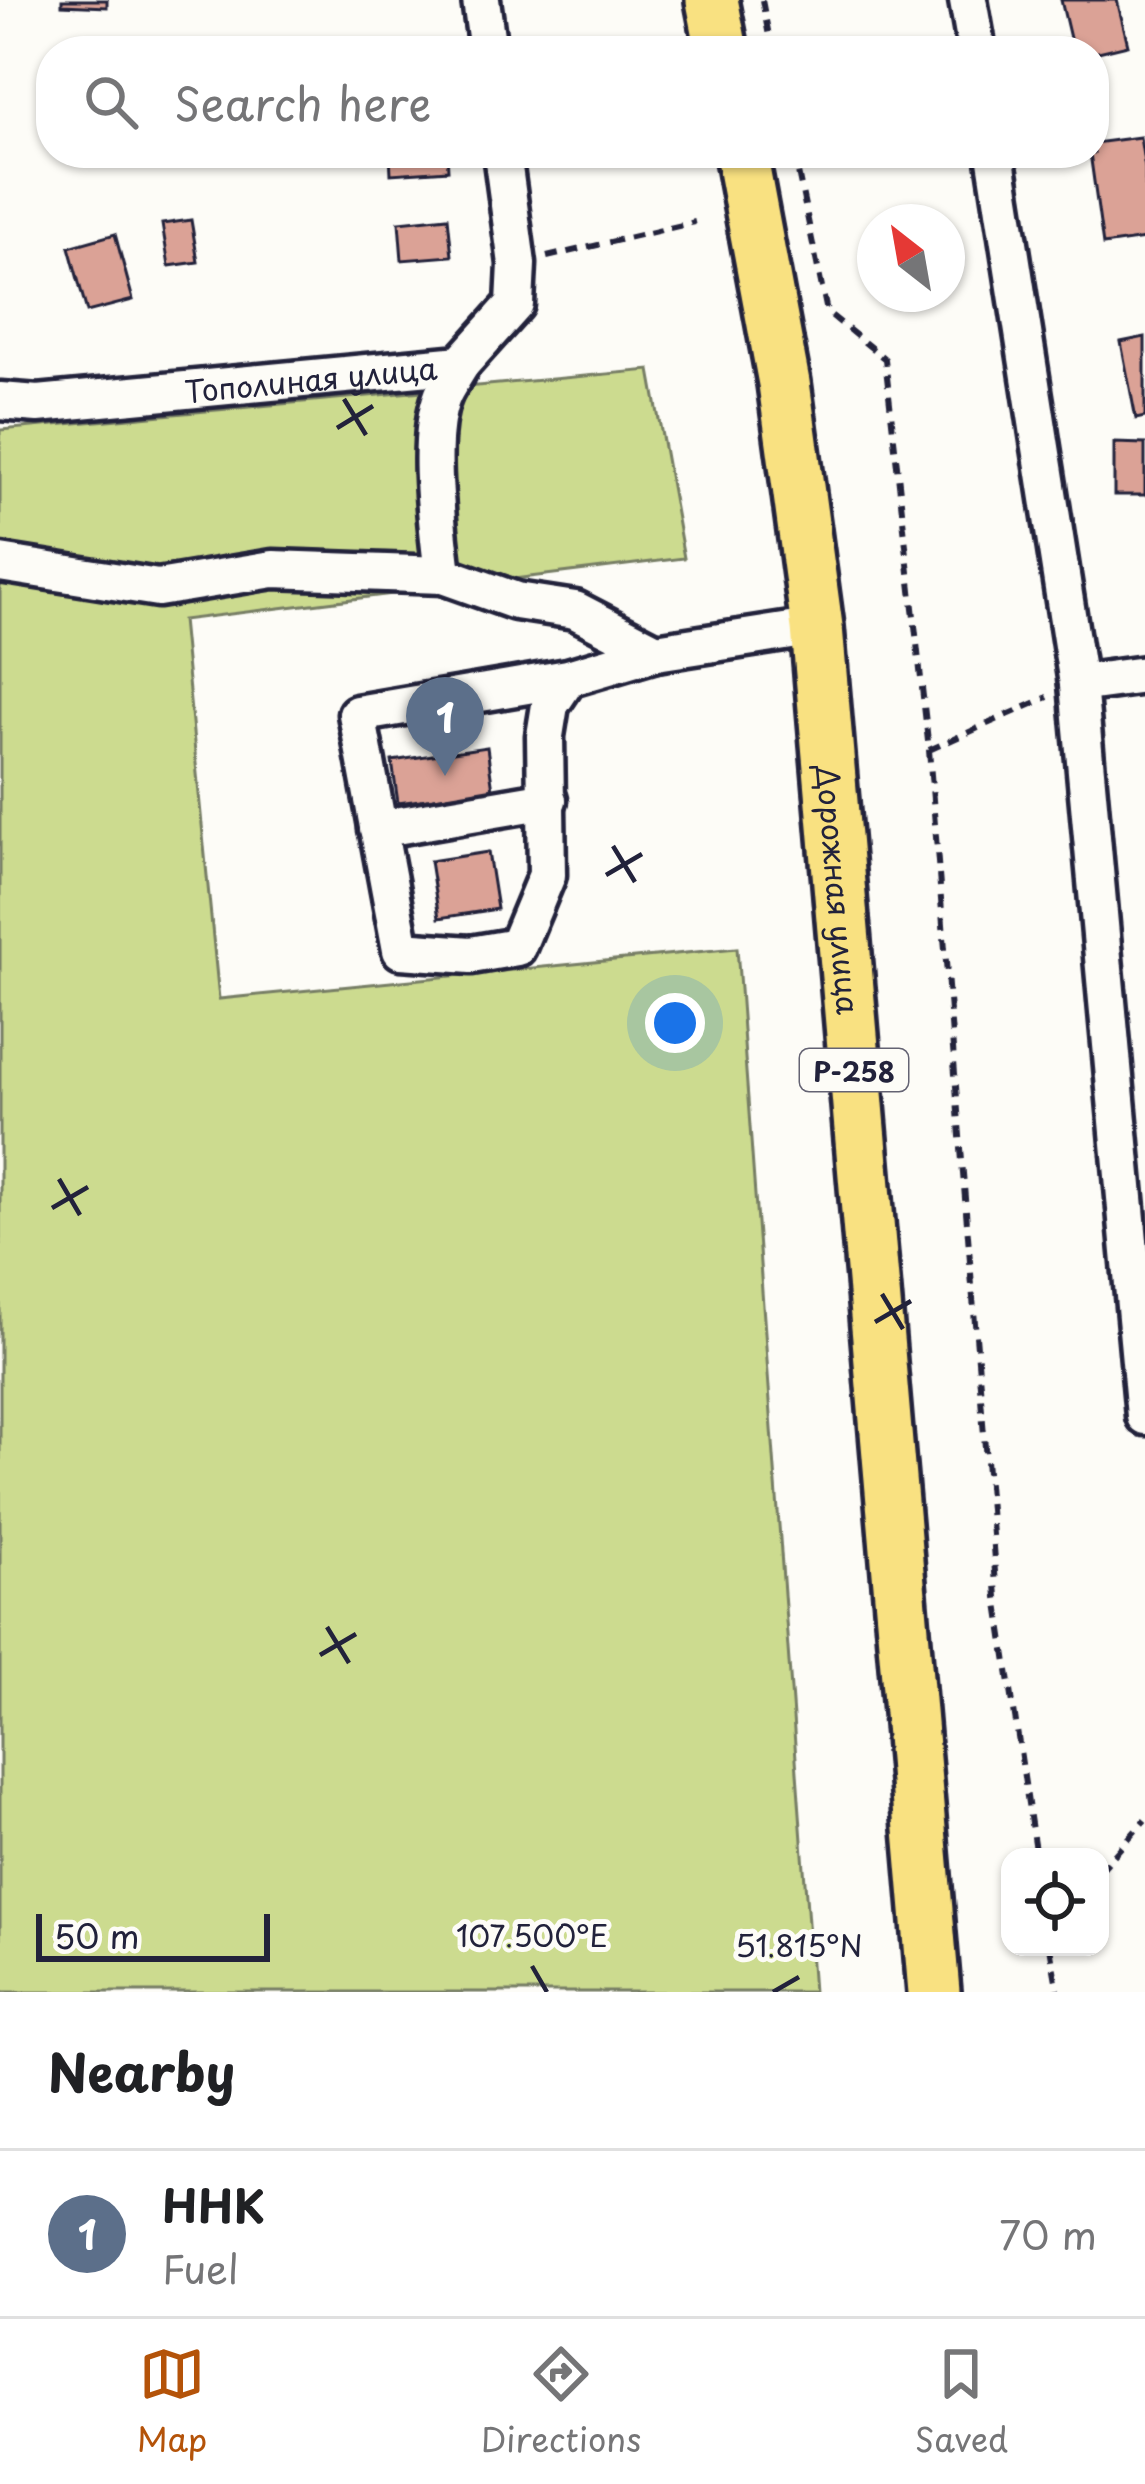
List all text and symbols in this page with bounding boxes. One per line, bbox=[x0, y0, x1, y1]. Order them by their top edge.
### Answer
search box bbox=[36, 36, 1109, 168]
text: Search here bbox=[174, 68, 431, 136]
icon: search bbox=[78, 69, 144, 135]
north arrow bbox=[857, 204, 965, 312]
street label: Тополиная улица bbox=[182, 344, 439, 413]
pin: 1 bbox=[406, 677, 484, 776]
street label: Дорожная улица bbox=[806, 763, 873, 1016]
your location bbox=[645, 993, 705, 1053]
road number: Р-258 bbox=[800, 1049, 908, 1091]
map controls bbox=[1001, 1848, 1109, 1956]
button: locate bbox=[1001, 1848, 1109, 1956]
scale bar bbox=[36, 1908, 270, 1961]
text: 50 m bbox=[54, 1910, 140, 1960]
text: 107.500°E bbox=[456, 1912, 608, 1957]
text: 51.815°N bbox=[735, 1922, 863, 1967]
text: Nearby bbox=[48, 2032, 235, 2109]
text: ННК bbox=[162, 2170, 264, 2238]
text: 1 bbox=[78, 2204, 96, 2263]
text: 70 m bbox=[999, 2204, 1097, 2263]
text: Fuel bbox=[162, 2238, 239, 2297]
tab: Map bbox=[137, 2341, 207, 2463]
tab: Directions bbox=[481, 2341, 641, 2463]
tab: Saved bbox=[915, 2341, 1008, 2463]

